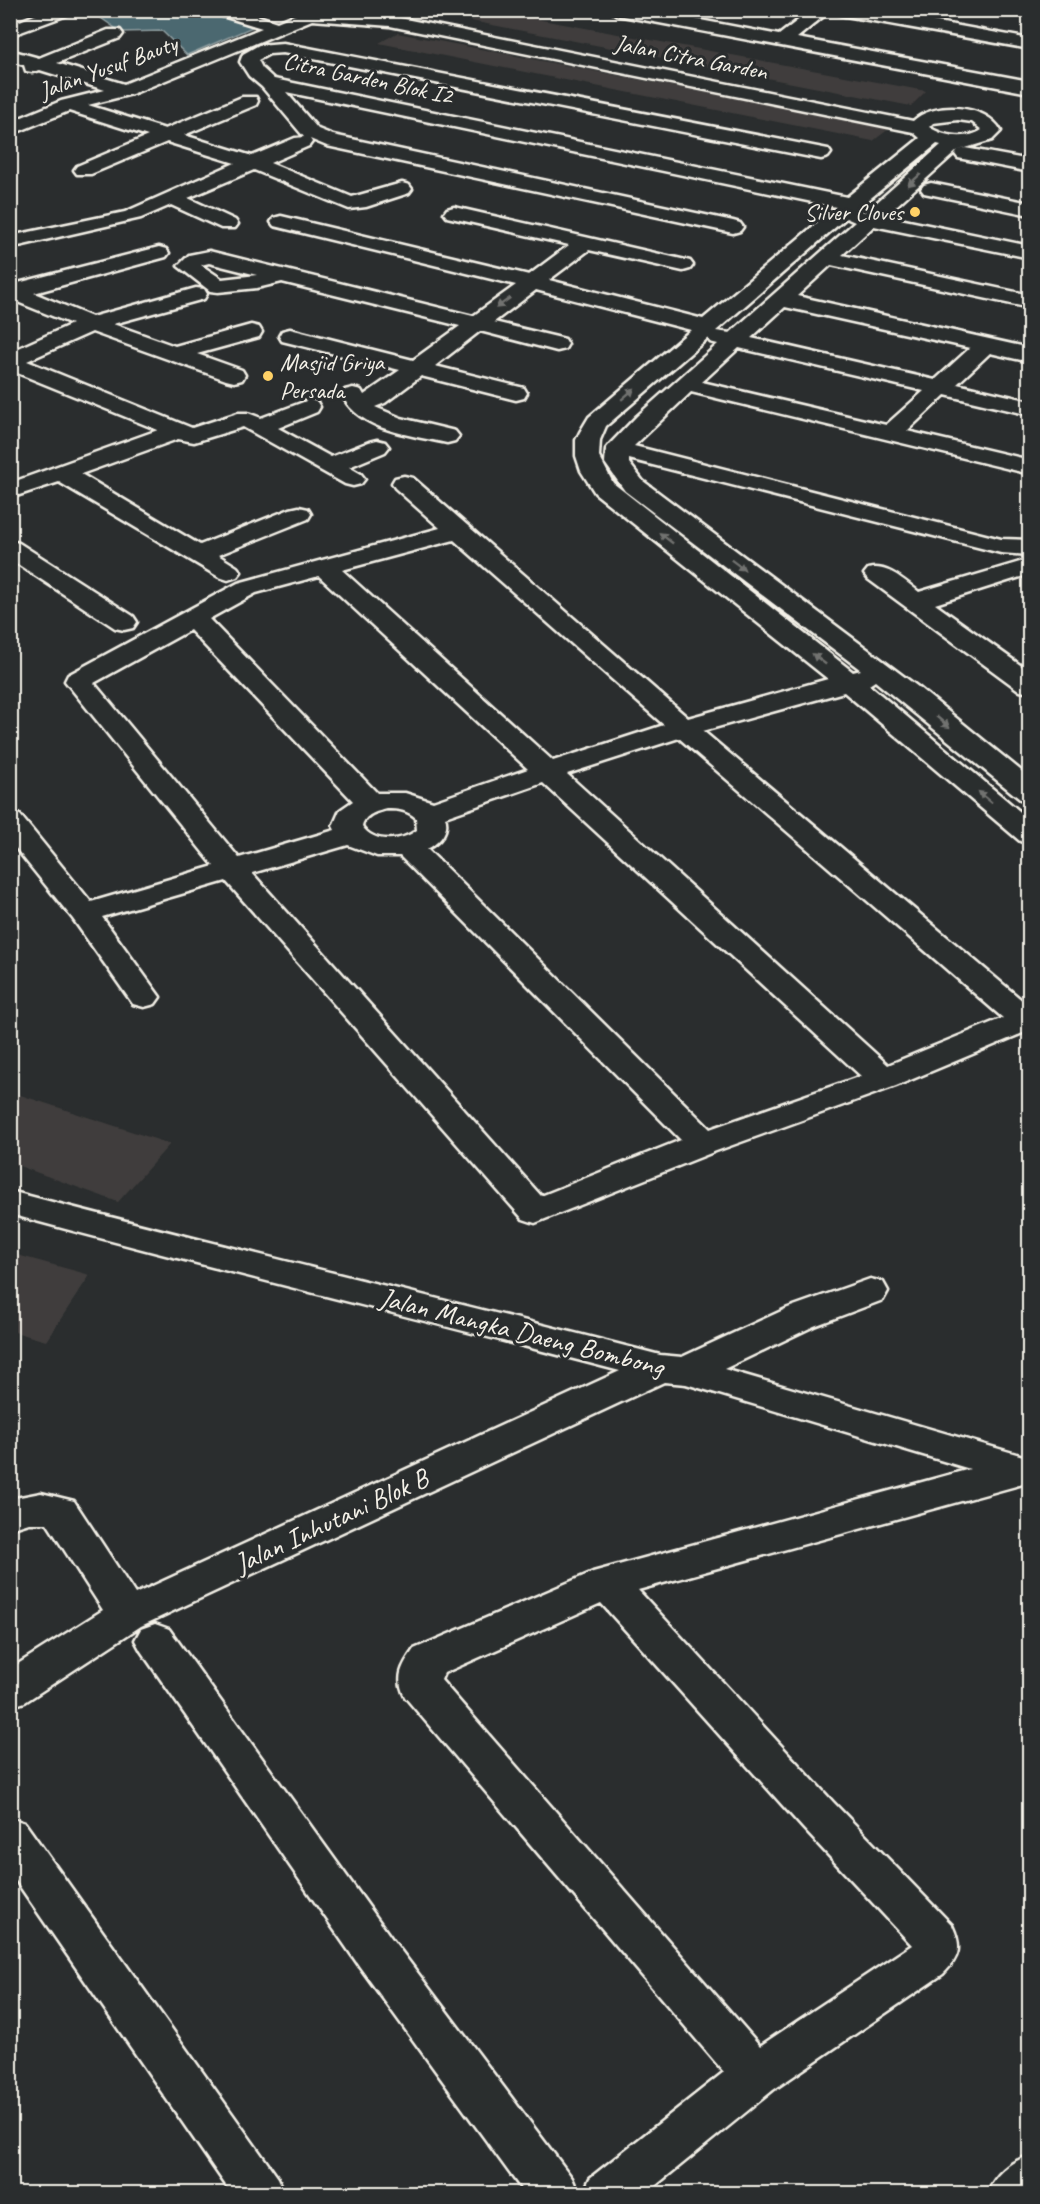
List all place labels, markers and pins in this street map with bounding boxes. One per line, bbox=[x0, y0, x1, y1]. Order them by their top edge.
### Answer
place label: Silver Cloves bbox=[804, 197, 905, 227]
marker: Silver Cloves bbox=[908, 205, 922, 219]
place label: Masjid Griya Persada bbox=[280, 347, 386, 405]
marker: Masjid Griya Persada bbox=[261, 369, 275, 383]

